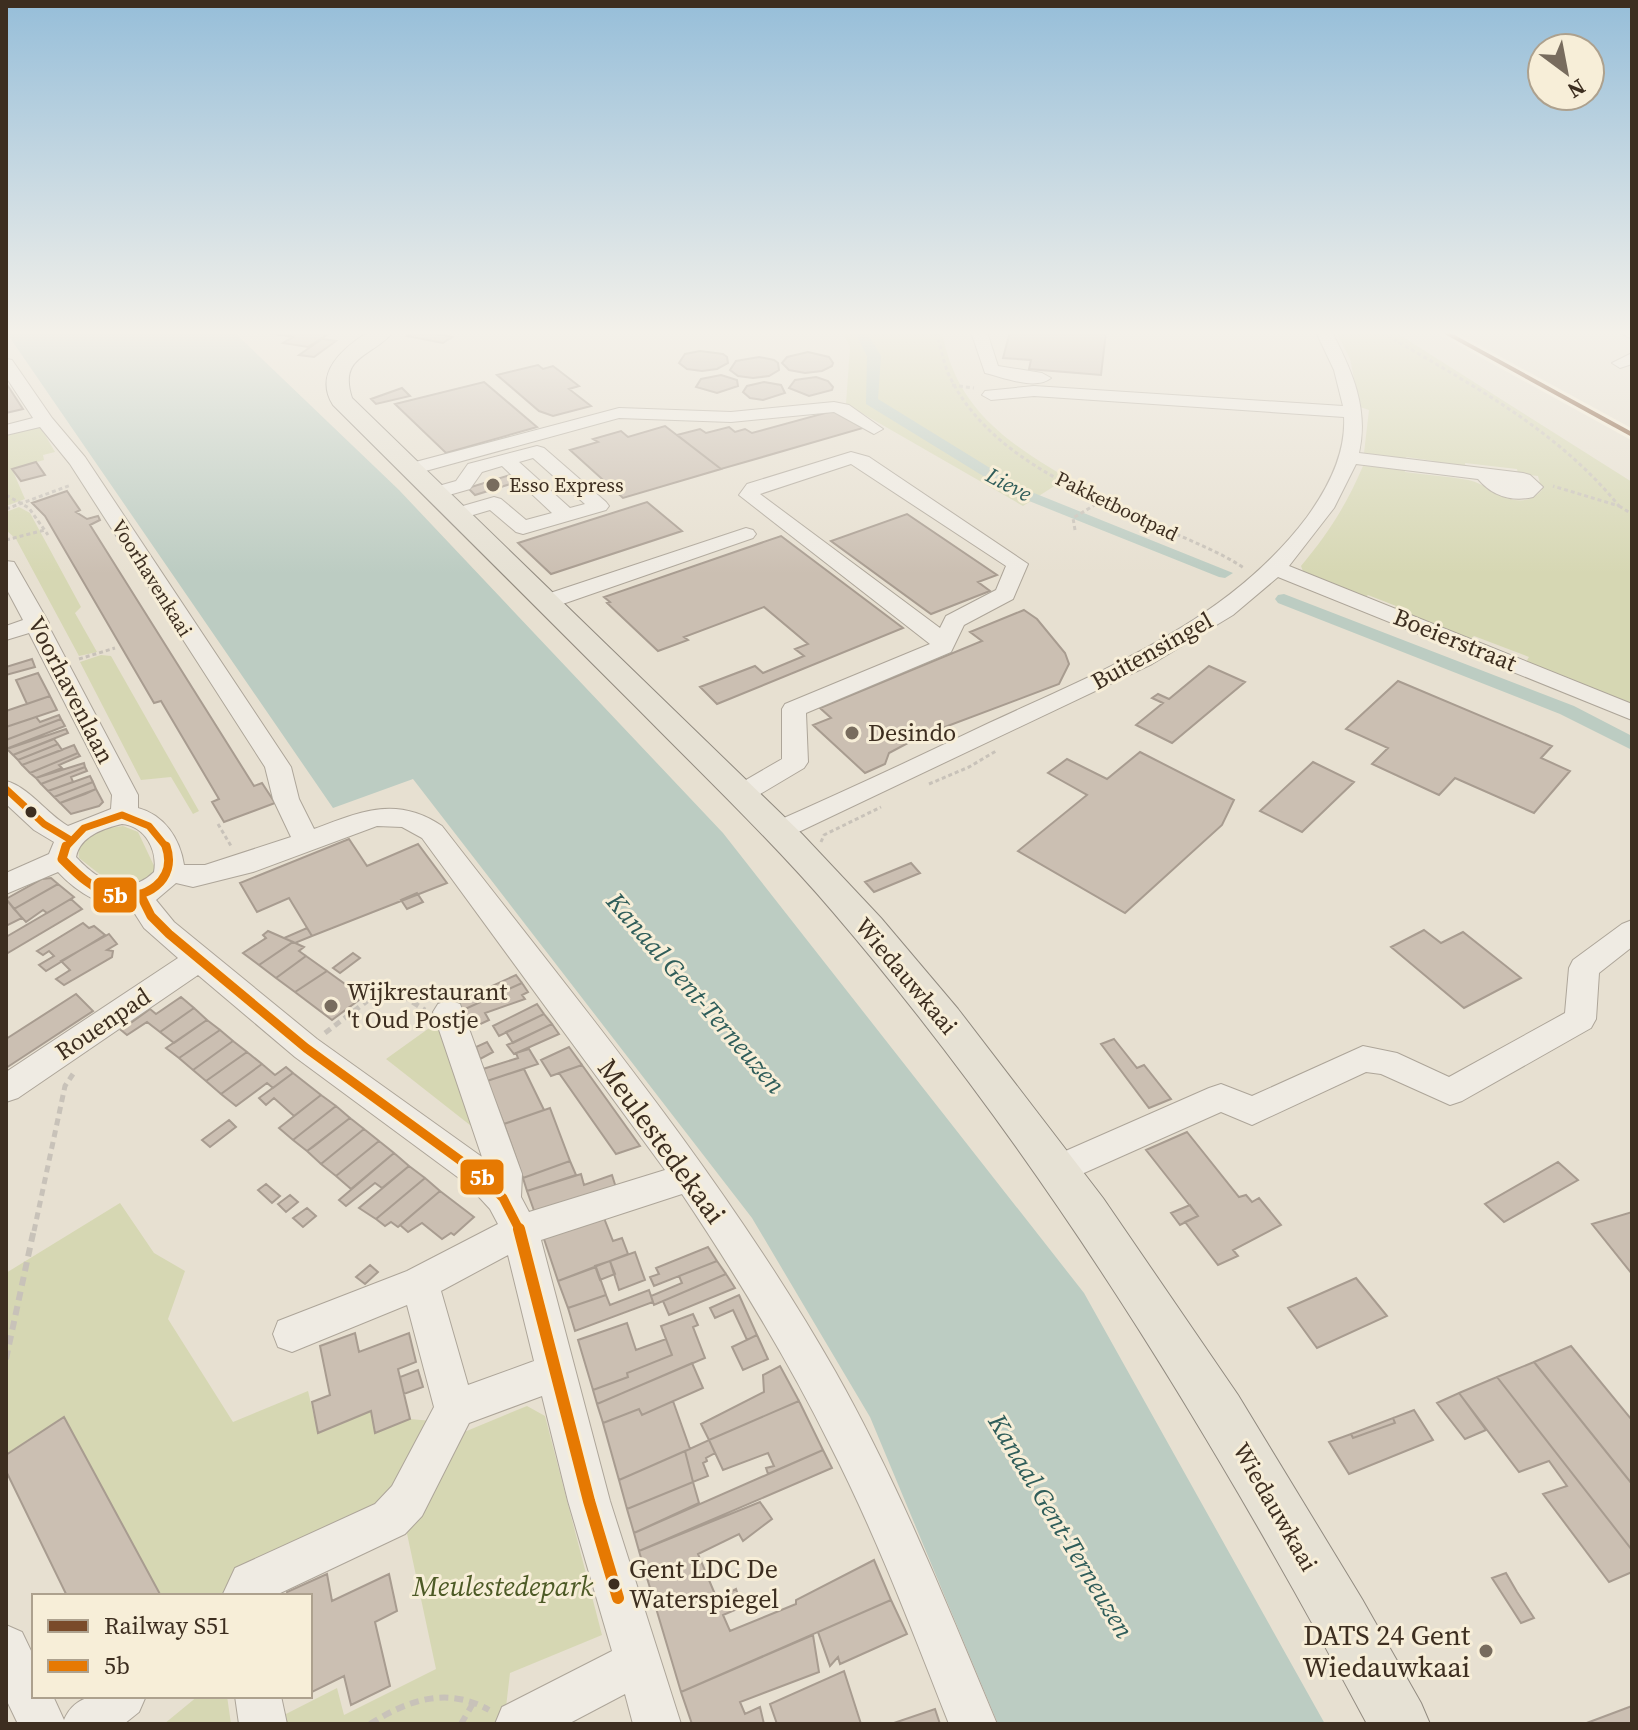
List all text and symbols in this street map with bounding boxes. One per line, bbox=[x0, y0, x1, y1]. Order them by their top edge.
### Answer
north arrow bbox=[1526, 32, 1606, 112]
text: N bbox=[1562, 72, 1591, 106]
water label: Lieve bbox=[980, 459, 1037, 508]
street label: Pakketbootpad bbox=[1051, 464, 1184, 548]
place label: Esso Express bbox=[509, 471, 624, 499]
marker: Esso Express bbox=[484, 476, 502, 494]
street label: Voorhavenkaai bbox=[105, 514, 199, 642]
street label: Boeierstraat bbox=[1389, 600, 1522, 679]
street label: Buitensingel bbox=[1085, 604, 1218, 697]
street label: Voorhavenlaan bbox=[20, 611, 123, 769]
place label: Desindo bbox=[868, 716, 956, 749]
marker: Desindo bbox=[843, 724, 861, 742]
unlabelled marker bbox=[23, 804, 39, 820]
line badge: 5b bbox=[92, 876, 138, 914]
text: 5b bbox=[102, 880, 128, 910]
water label: Kanaal Gent-Terneuzen bbox=[598, 884, 794, 1102]
street label: Wiedauwkaai bbox=[848, 910, 965, 1041]
place label: Wijkrestaurant 't Oud Postje bbox=[347, 975, 507, 1036]
street label: Rouenpad bbox=[49, 979, 157, 1068]
marker: Wijkrestaurant 't Oud Postje bbox=[322, 997, 340, 1015]
street label: Meulestedekaai bbox=[589, 1051, 735, 1231]
line badge: 5b bbox=[459, 1158, 505, 1196]
text: 5b bbox=[469, 1162, 495, 1192]
water label: Kanaal Gent-Terneuzen bbox=[979, 1406, 1142, 1645]
street label: Wiedauwkaai bbox=[1225, 1436, 1326, 1577]
place label: Gent LDC De Waterspiegel bbox=[629, 1551, 779, 1617]
park label: Meulestedepark bbox=[412, 1567, 594, 1605]
marker: Gent LDC De Waterspiegel bbox=[606, 1576, 622, 1592]
legend bbox=[32, 1594, 312, 1698]
text: Railway S51 bbox=[104, 1609, 230, 1642]
place label: DATS 24 Gent Wiedauwkaai bbox=[1302, 1616, 1471, 1686]
marker: DATS 24 Gent Wiedauwkaai bbox=[1477, 1642, 1495, 1660]
text: 5b bbox=[104, 1649, 130, 1682]

